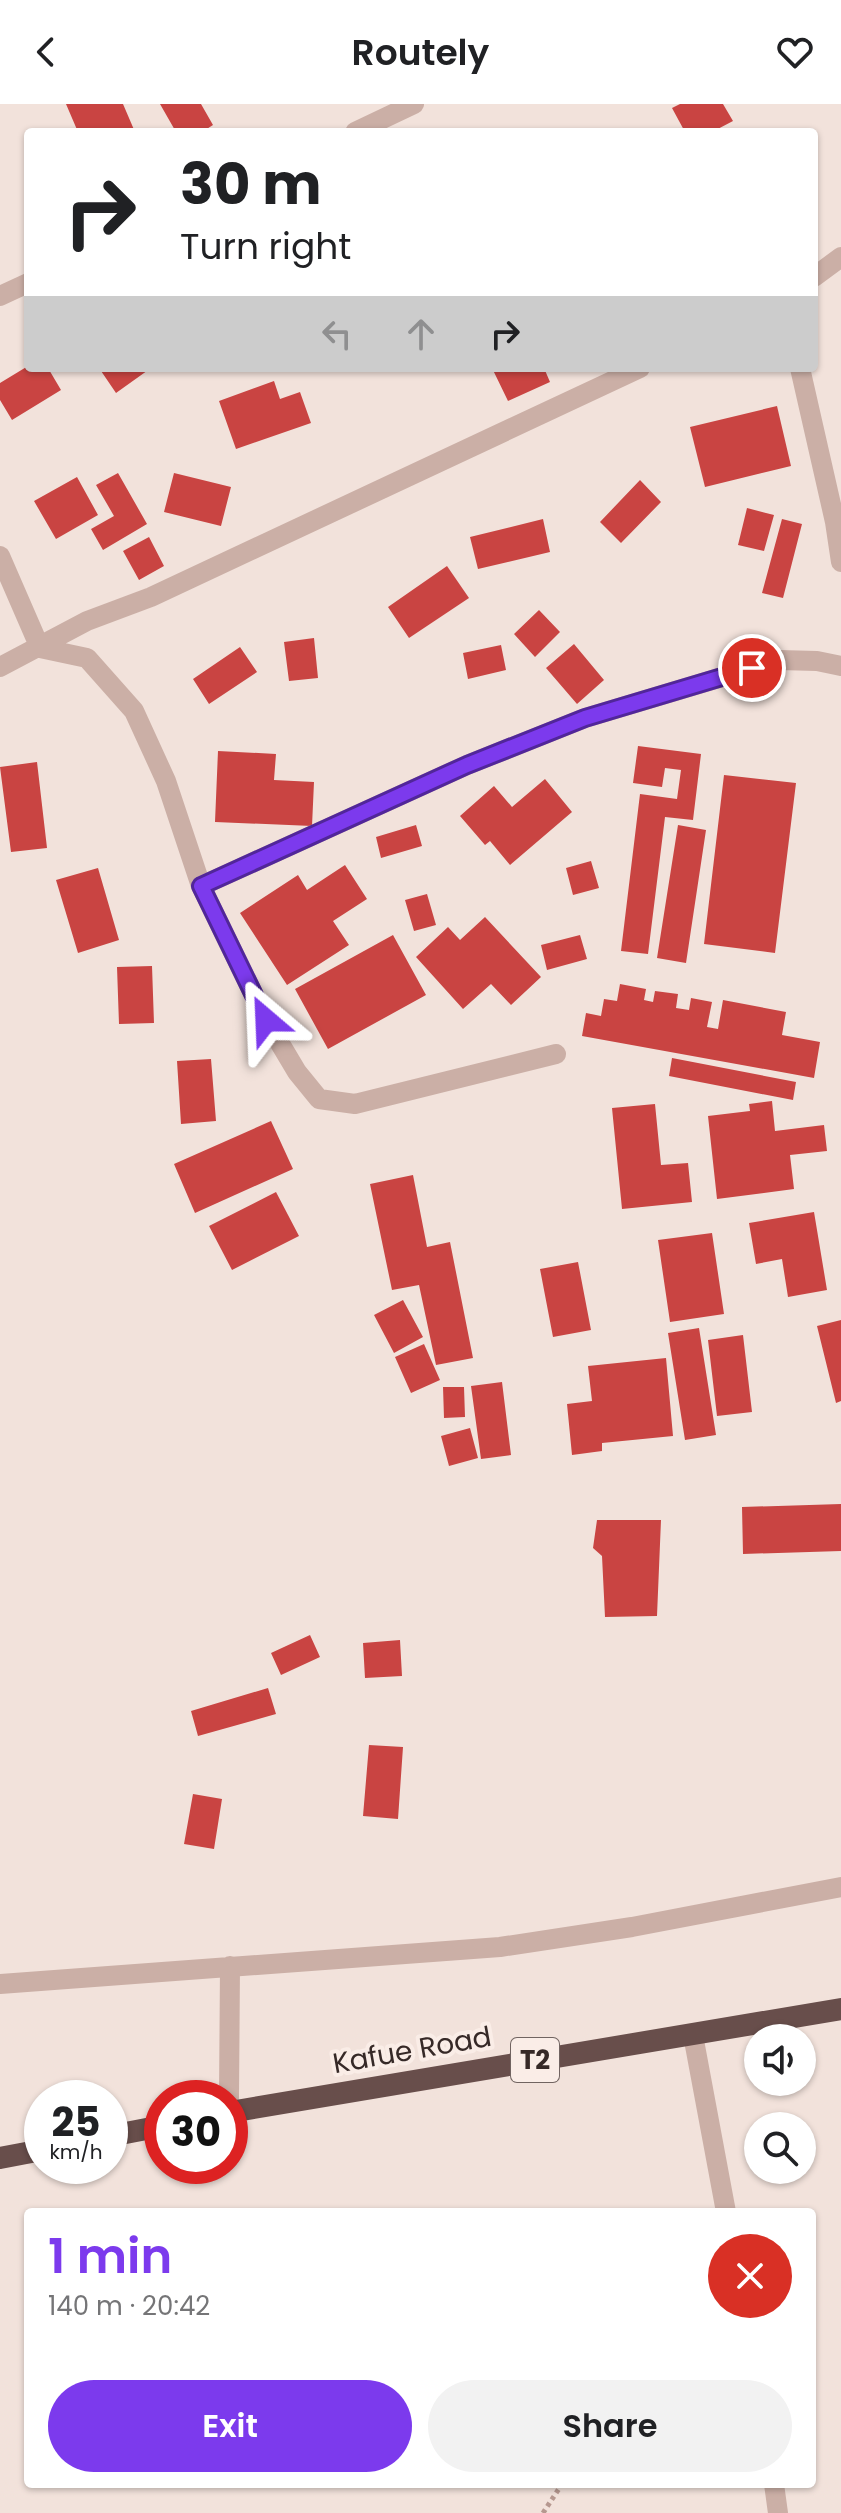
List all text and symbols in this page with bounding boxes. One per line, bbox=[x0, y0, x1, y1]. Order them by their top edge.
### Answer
text: Routely bbox=[352, 27, 489, 78]
icon: back bbox=[24, 30, 68, 74]
icon: heart bbox=[773, 30, 817, 74]
text: 30 m bbox=[180, 145, 322, 224]
icon: right bbox=[48, 160, 152, 264]
text: Turn right bbox=[180, 221, 351, 272]
icon: left bbox=[315, 312, 359, 356]
icon: ahead bbox=[399, 312, 443, 356]
icon: right bbox=[483, 312, 527, 356]
pin bbox=[718, 634, 786, 702]
icon: arrive bbox=[730, 646, 774, 690]
position arrow bbox=[224, 978, 308, 1062]
street label: Kafue Road bbox=[330, 2017, 494, 2083]
map controls bbox=[744, 2024, 816, 2184]
button: sound bbox=[744, 2024, 816, 2096]
road number: T2 bbox=[511, 2038, 559, 2082]
speed limit sign: 30 bbox=[144, 2080, 248, 2184]
text: 25 bbox=[52, 2094, 100, 2150]
button: search bbox=[744, 2112, 816, 2184]
text: km/h bbox=[49, 2138, 103, 2166]
text: 1 min bbox=[48, 2223, 172, 2290]
button: close bbox=[708, 2234, 792, 2318]
text: 140 m · 20:42 bbox=[48, 2288, 210, 2324]
button: Exit bbox=[48, 2380, 412, 2472]
button: Share bbox=[428, 2380, 792, 2472]

